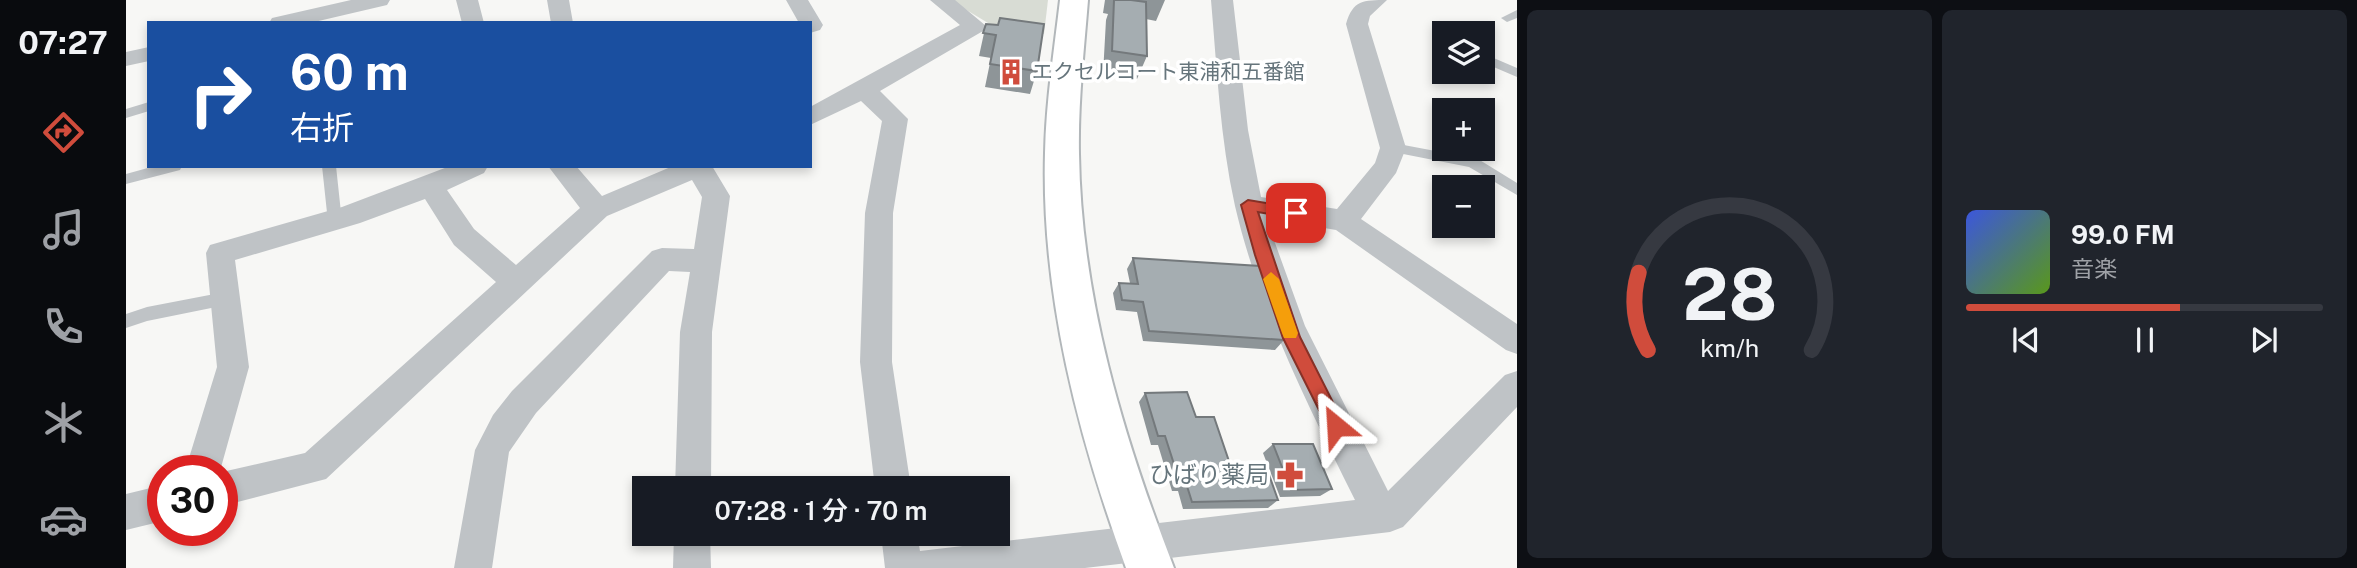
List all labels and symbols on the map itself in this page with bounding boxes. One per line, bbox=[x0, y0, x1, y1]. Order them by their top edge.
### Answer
building icon: エクセルコート東浦和五番館 bbox=[996, 57, 1026, 87]
place label: エクセルコート東浦和五番館 bbox=[1032, 59, 1305, 84]
pin bbox=[1266, 183, 1326, 243]
position arrow bbox=[1299, 389, 1373, 463]
speed limit sign: 30 bbox=[147, 455, 238, 546]
place label: ひばり薬局 bbox=[1149, 460, 1269, 488]
pharmacy icon: ひばり薬局 bbox=[1275, 460, 1305, 490]

